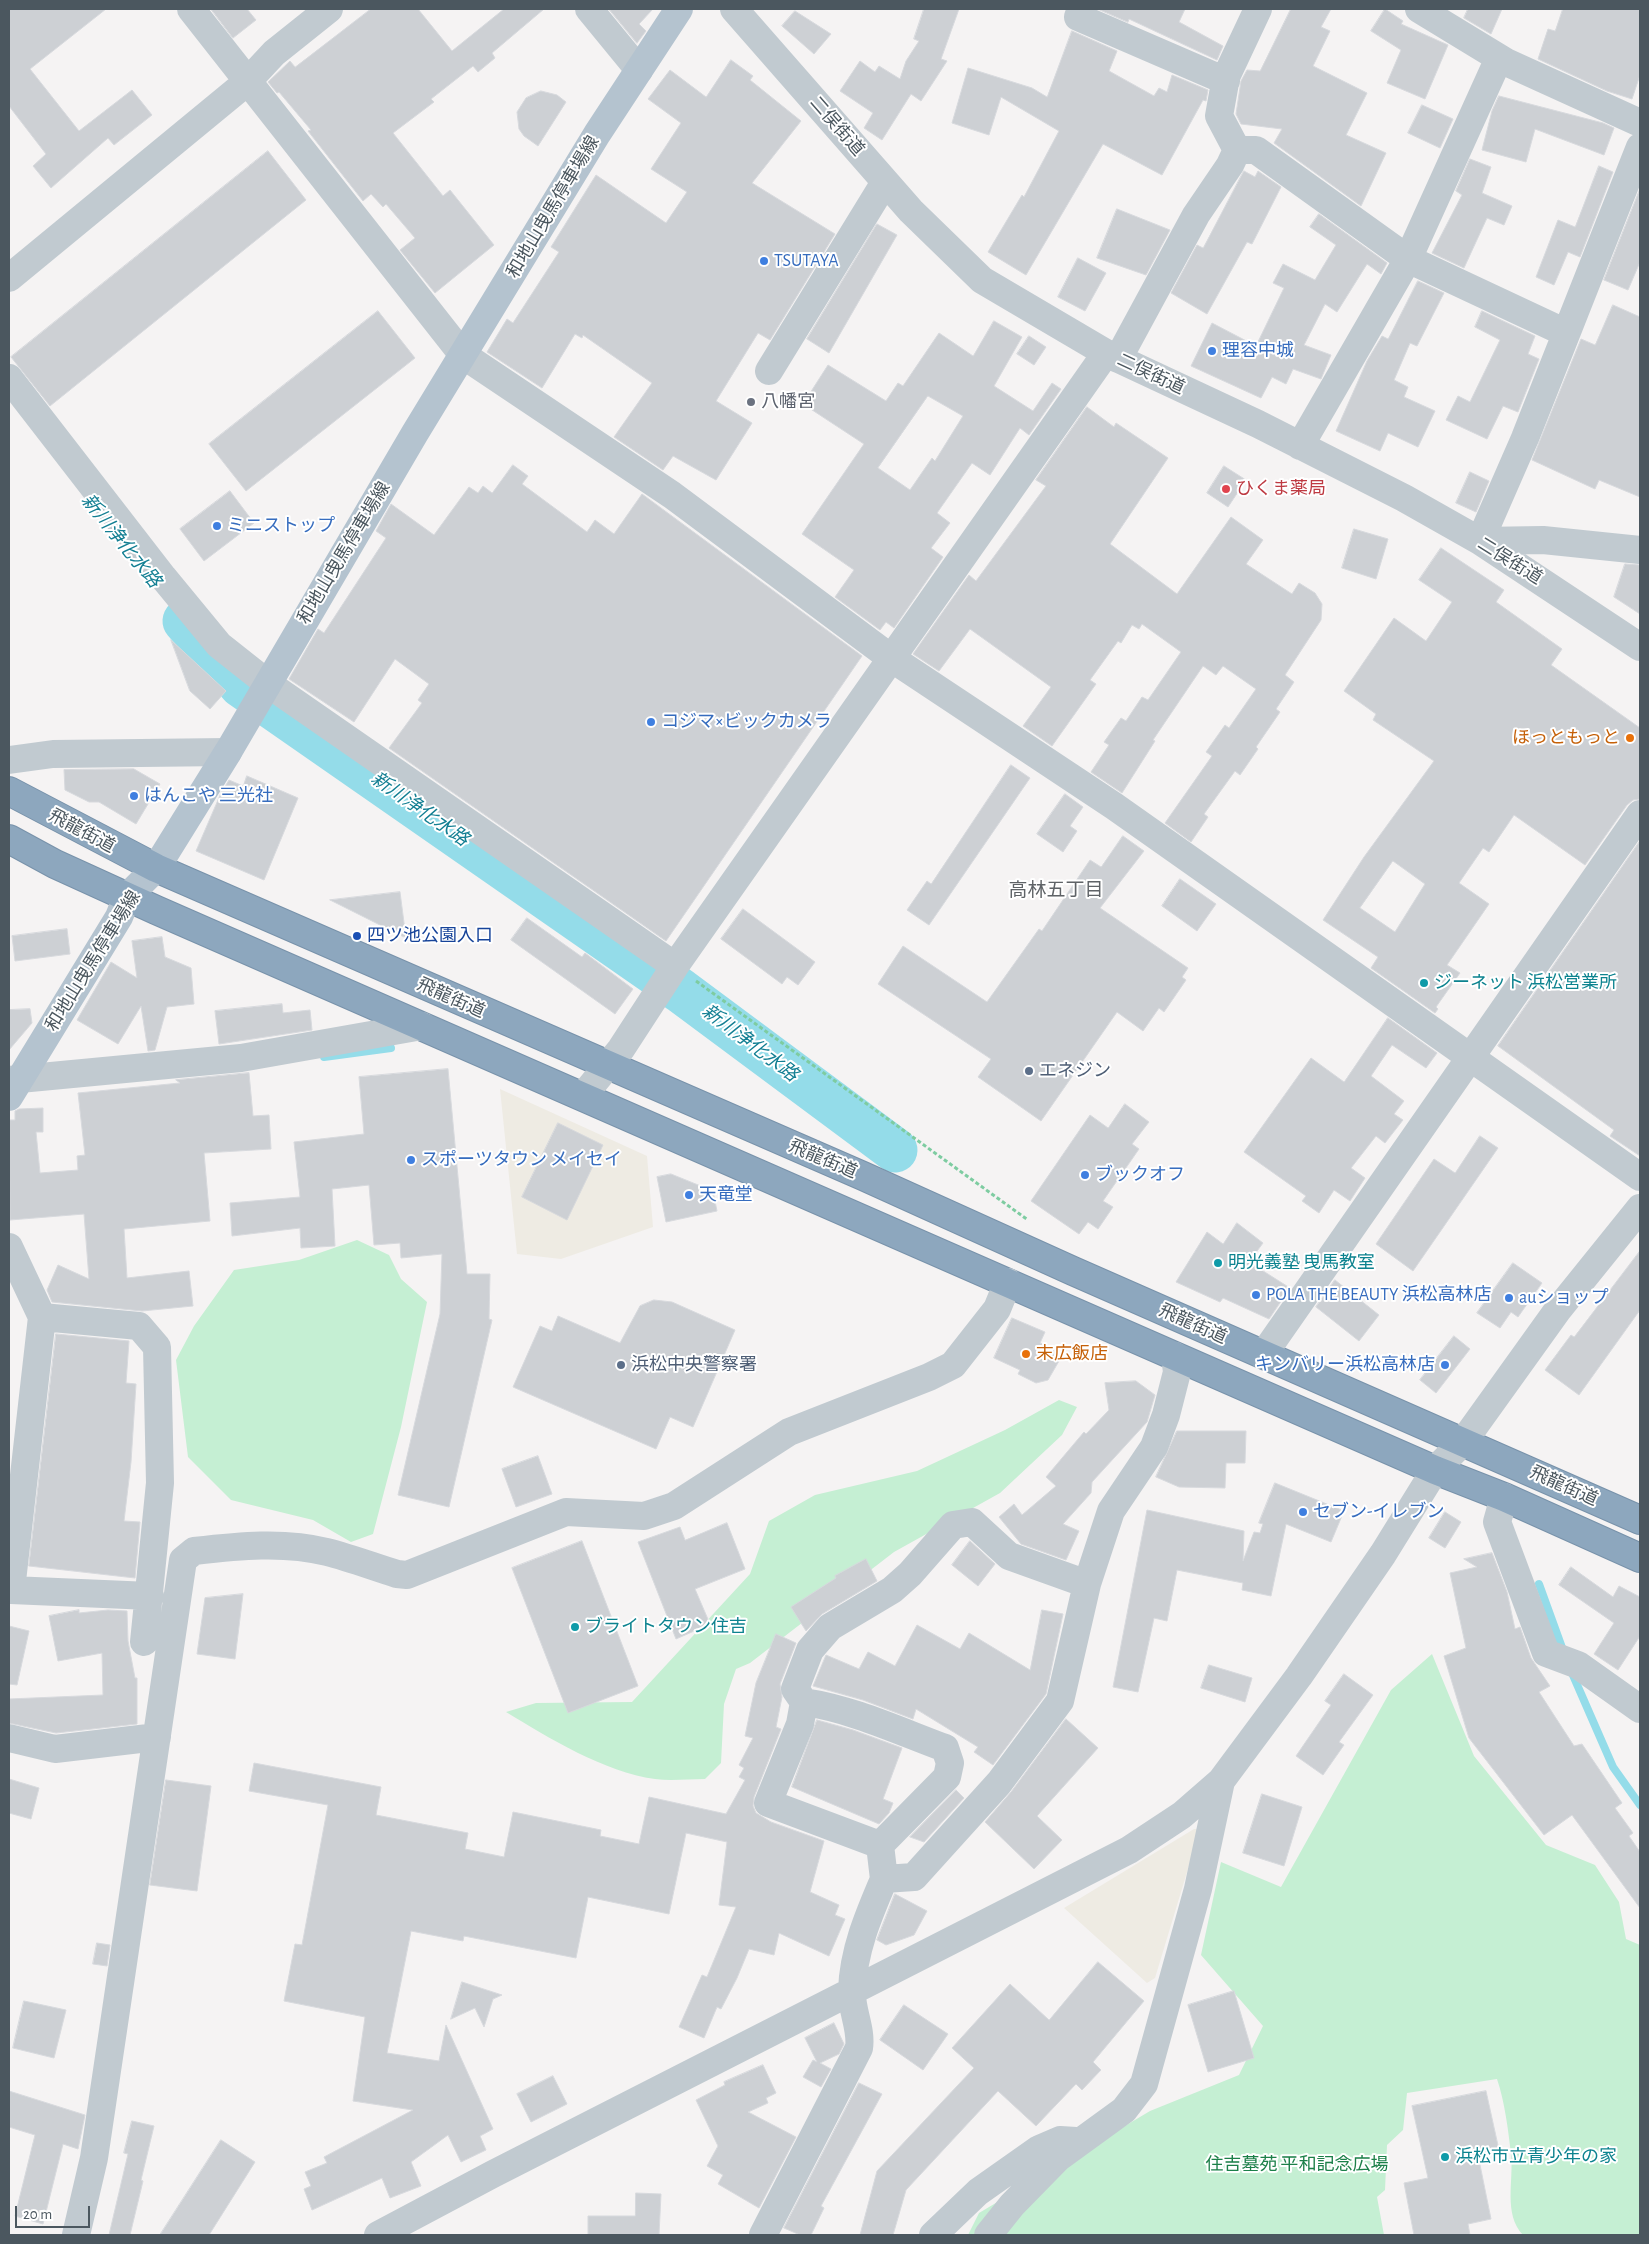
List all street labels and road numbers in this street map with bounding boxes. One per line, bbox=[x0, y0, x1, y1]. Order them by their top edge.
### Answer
street label: 二俣街道 bbox=[805, 92, 869, 160]
street label: 和地山曳馬停車場線 bbox=[502, 132, 604, 282]
street label: 二俣街道 bbox=[1114, 349, 1188, 399]
street label: 和地山曳馬停車場線 bbox=[293, 478, 395, 628]
street label: 二俣街道 bbox=[1474, 533, 1546, 589]
street label: 飛龍街道 bbox=[45, 805, 119, 857]
street label: 和地山曳馬停車場線 bbox=[41, 887, 145, 1035]
street label: 飛龍街道 bbox=[414, 973, 488, 1023]
street label: 飛龍街道 bbox=[786, 1135, 860, 1183]
street label: 飛龍街道 bbox=[1156, 1299, 1230, 1349]
street label: 飛龍街道 bbox=[1527, 1461, 1601, 1511]

